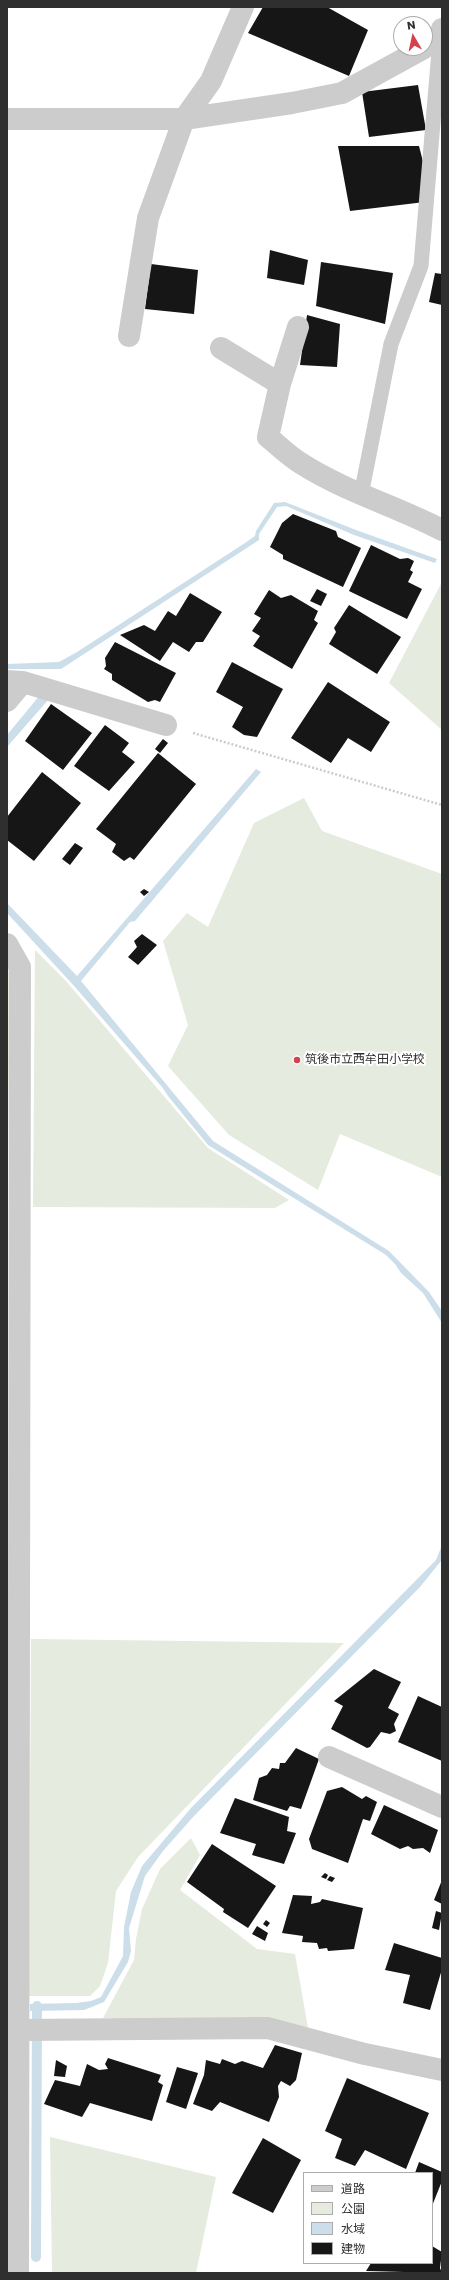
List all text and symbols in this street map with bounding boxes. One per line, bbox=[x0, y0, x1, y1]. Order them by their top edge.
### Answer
north arrow bbox=[393, 16, 433, 56]
text: N bbox=[406, 17, 417, 34]
place label: 筑後市立西牟田小学校 bbox=[305, 1053, 425, 1067]
marker: 筑後市立西牟田小学校 bbox=[292, 1055, 302, 1065]
legend bbox=[303, 2172, 433, 2264]
text: 道路 bbox=[341, 2180, 365, 2197]
text: 公園 bbox=[341, 2200, 365, 2217]
text: 水域 bbox=[341, 2220, 365, 2237]
text: 建物 bbox=[341, 2240, 365, 2257]

